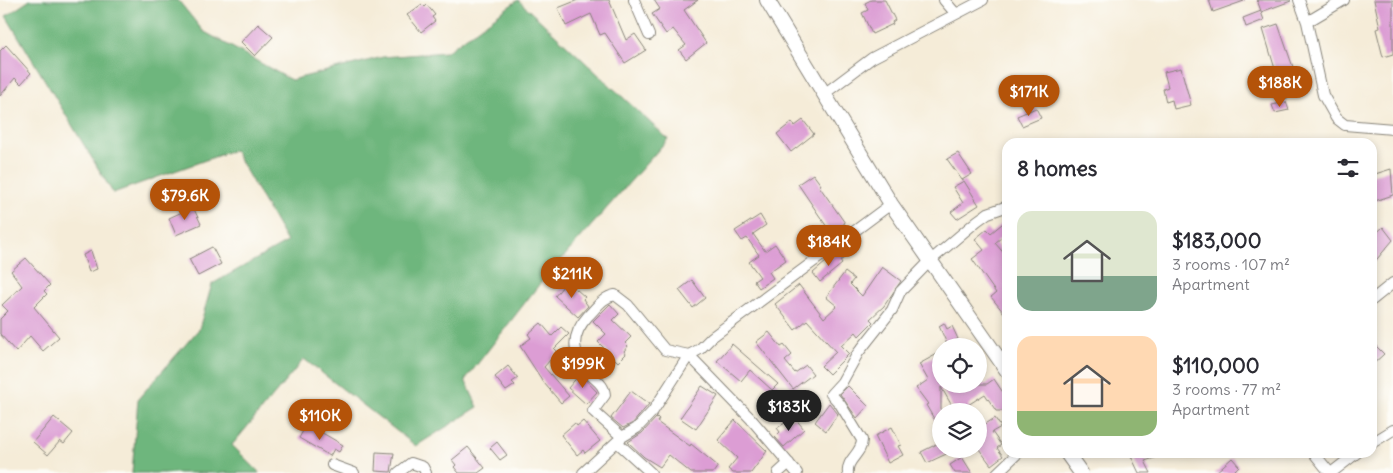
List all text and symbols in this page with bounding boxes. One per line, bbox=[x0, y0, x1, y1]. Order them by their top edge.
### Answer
pin: $188K bbox=[1245, 66, 1315, 108]
text: $188K bbox=[1258, 72, 1302, 92]
pin: $171K bbox=[994, 74, 1064, 117]
text: $171K bbox=[1009, 81, 1049, 101]
icon: filters bbox=[1334, 154, 1362, 182]
text: 8 homes bbox=[1017, 155, 1097, 182]
pin: $79.6K bbox=[144, 178, 226, 221]
text: $79.6K bbox=[161, 185, 209, 205]
pin: $184K bbox=[794, 224, 864, 267]
text: $183,000 bbox=[1172, 227, 1262, 254]
text: $184K bbox=[807, 231, 851, 251]
icon: home bbox=[1057, 231, 1117, 291]
text: 3 rooms · 107 m² bbox=[1172, 254, 1290, 274]
pin: $211K bbox=[537, 256, 607, 299]
text: $211K bbox=[552, 263, 592, 283]
text: Apartment bbox=[1172, 274, 1250, 294]
map controls bbox=[932, 338, 987, 458]
button: locate bbox=[932, 338, 987, 393]
pin: $199K bbox=[548, 346, 618, 389]
text: $110,000 bbox=[1172, 352, 1260, 379]
text: $199K bbox=[561, 353, 605, 373]
icon: home bbox=[1057, 356, 1117, 416]
text: 3 rooms · 77 m² bbox=[1172, 379, 1281, 399]
pin: $183K bbox=[754, 390, 824, 432]
text: $183K bbox=[767, 396, 811, 416]
pin: $110K bbox=[285, 398, 355, 441]
text: Apartment bbox=[1172, 399, 1250, 419]
button: layers bbox=[932, 403, 987, 458]
text: $110K bbox=[299, 405, 341, 425]

